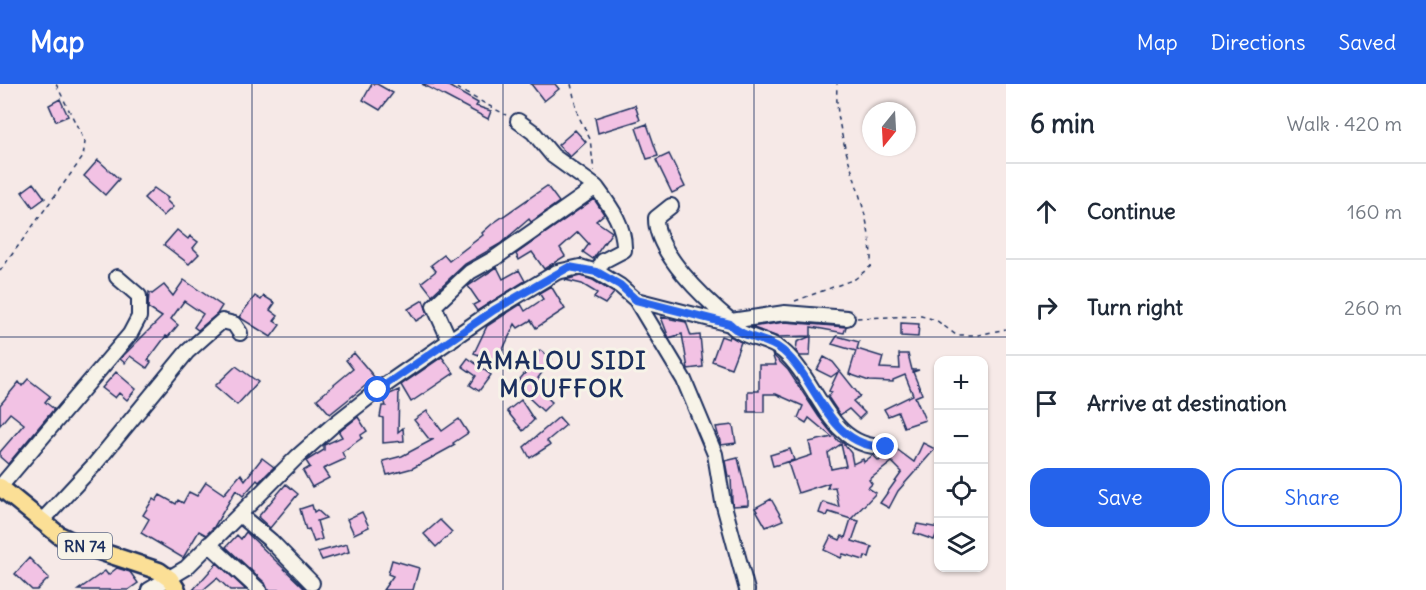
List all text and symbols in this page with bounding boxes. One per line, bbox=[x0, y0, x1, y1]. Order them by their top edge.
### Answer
text: Map bbox=[30, 24, 84, 60]
text: Map bbox=[1137, 29, 1178, 56]
text: Directions bbox=[1211, 29, 1305, 56]
text: Saved bbox=[1338, 29, 1396, 56]
north arrow bbox=[862, 102, 916, 156]
text: 6 min bbox=[1030, 107, 1095, 140]
text: Walk · 420 m bbox=[1286, 111, 1402, 136]
icon: ahead bbox=[1030, 195, 1063, 228]
text: Continue bbox=[1087, 197, 1176, 225]
text: 160 m bbox=[1347, 199, 1402, 224]
icon: right bbox=[1030, 291, 1063, 324]
text: Turn right bbox=[1087, 293, 1183, 321]
text: 260 m bbox=[1344, 295, 1402, 320]
district label: AMALOU SIDI MOUFFOK bbox=[477, 345, 647, 403]
map controls bbox=[934, 356, 988, 572]
button: + bbox=[934, 356, 988, 410]
route start bbox=[364, 376, 390, 402]
icon: arrive bbox=[1030, 387, 1063, 420]
text: Arrive at destination bbox=[1087, 389, 1287, 417]
button: − bbox=[934, 410, 988, 464]
route end bbox=[872, 433, 898, 459]
button: locate bbox=[934, 464, 988, 518]
button: Save bbox=[1030, 468, 1210, 527]
button: Share bbox=[1222, 468, 1402, 527]
button: layers bbox=[934, 518, 988, 572]
road number: RN 74 bbox=[58, 533, 112, 559]

